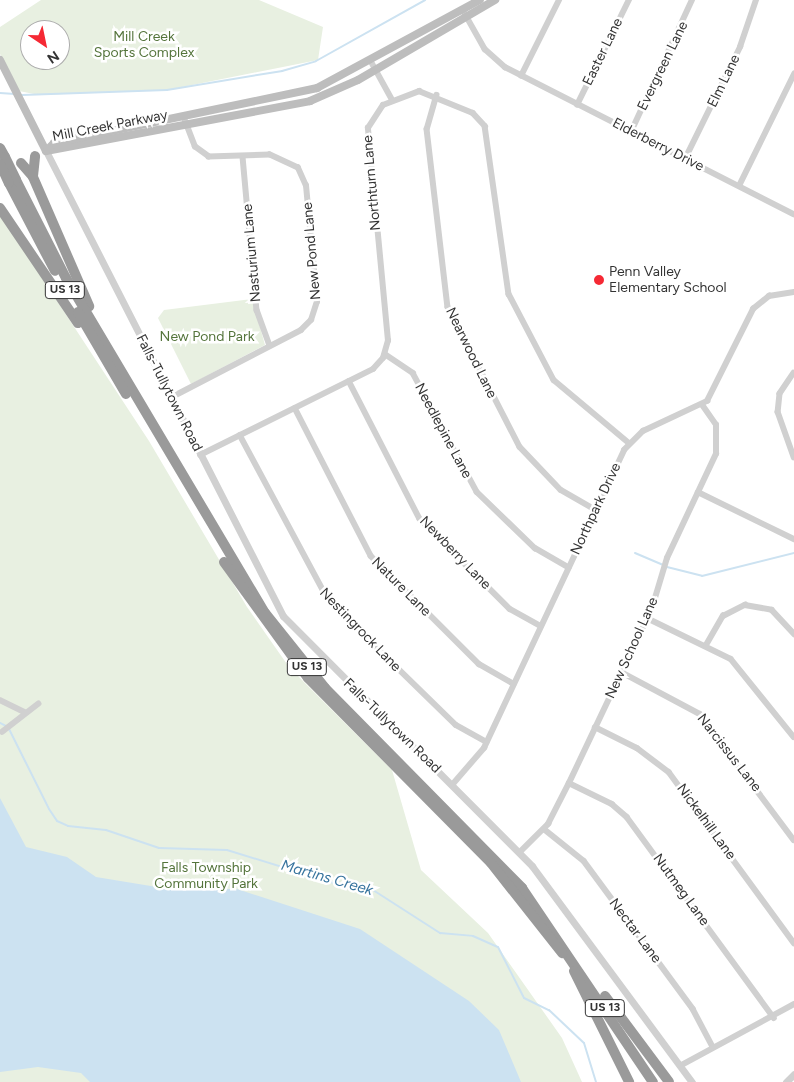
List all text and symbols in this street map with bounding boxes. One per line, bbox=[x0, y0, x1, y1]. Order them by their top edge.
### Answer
street label: Easter Lane bbox=[579, 16, 627, 88]
street label: Evergreen Lane bbox=[634, 19, 692, 113]
north arrow bbox=[20, 20, 70, 70]
park label: Mill Creek Sports Complex bbox=[94, 29, 194, 62]
text: N bbox=[44, 47, 62, 67]
street label: Elm Lane bbox=[704, 52, 744, 110]
street label: Mill Creek Parkway bbox=[51, 107, 169, 145]
street label: Elderberry Drive bbox=[609, 115, 707, 175]
street label: Northturn Lane bbox=[359, 135, 385, 231]
street label: New Pond Lane bbox=[299, 201, 325, 301]
street label: Nasturium Lane bbox=[239, 203, 265, 303]
place label: Penn Valley Elementary School bbox=[609, 264, 727, 296]
marker: Penn Valley Elementary School bbox=[593, 274, 605, 286]
road number: US 13 bbox=[44, 280, 86, 300]
street label: Nearwood Lane bbox=[442, 305, 500, 401]
park label: New Pond Park bbox=[160, 329, 254, 345]
street label: Falls-Tullytown Road bbox=[132, 332, 206, 454]
street label: Needlepine Lane bbox=[411, 381, 475, 481]
street label: Northpark Drive bbox=[567, 460, 625, 558]
street label: Newberry Lane bbox=[416, 513, 494, 593]
street label: Nature Lane bbox=[368, 554, 434, 620]
street label: Nestingrock Lane bbox=[316, 585, 404, 675]
street label: New School Lane bbox=[602, 595, 662, 701]
road number: US 13 bbox=[286, 658, 328, 676]
street label: Falls-Tullytown Road bbox=[340, 675, 444, 777]
street label: Narcissus Lane bbox=[693, 711, 765, 795]
street label: Nickelhill Lane bbox=[673, 781, 739, 863]
street label: Nutmeg Lane bbox=[649, 851, 713, 929]
water label: Martins Creek bbox=[279, 856, 375, 900]
park label: Falls Township Community Park bbox=[154, 860, 258, 892]
street label: Nectar Lane bbox=[605, 895, 665, 967]
road number: US 13 bbox=[584, 998, 626, 1018]

